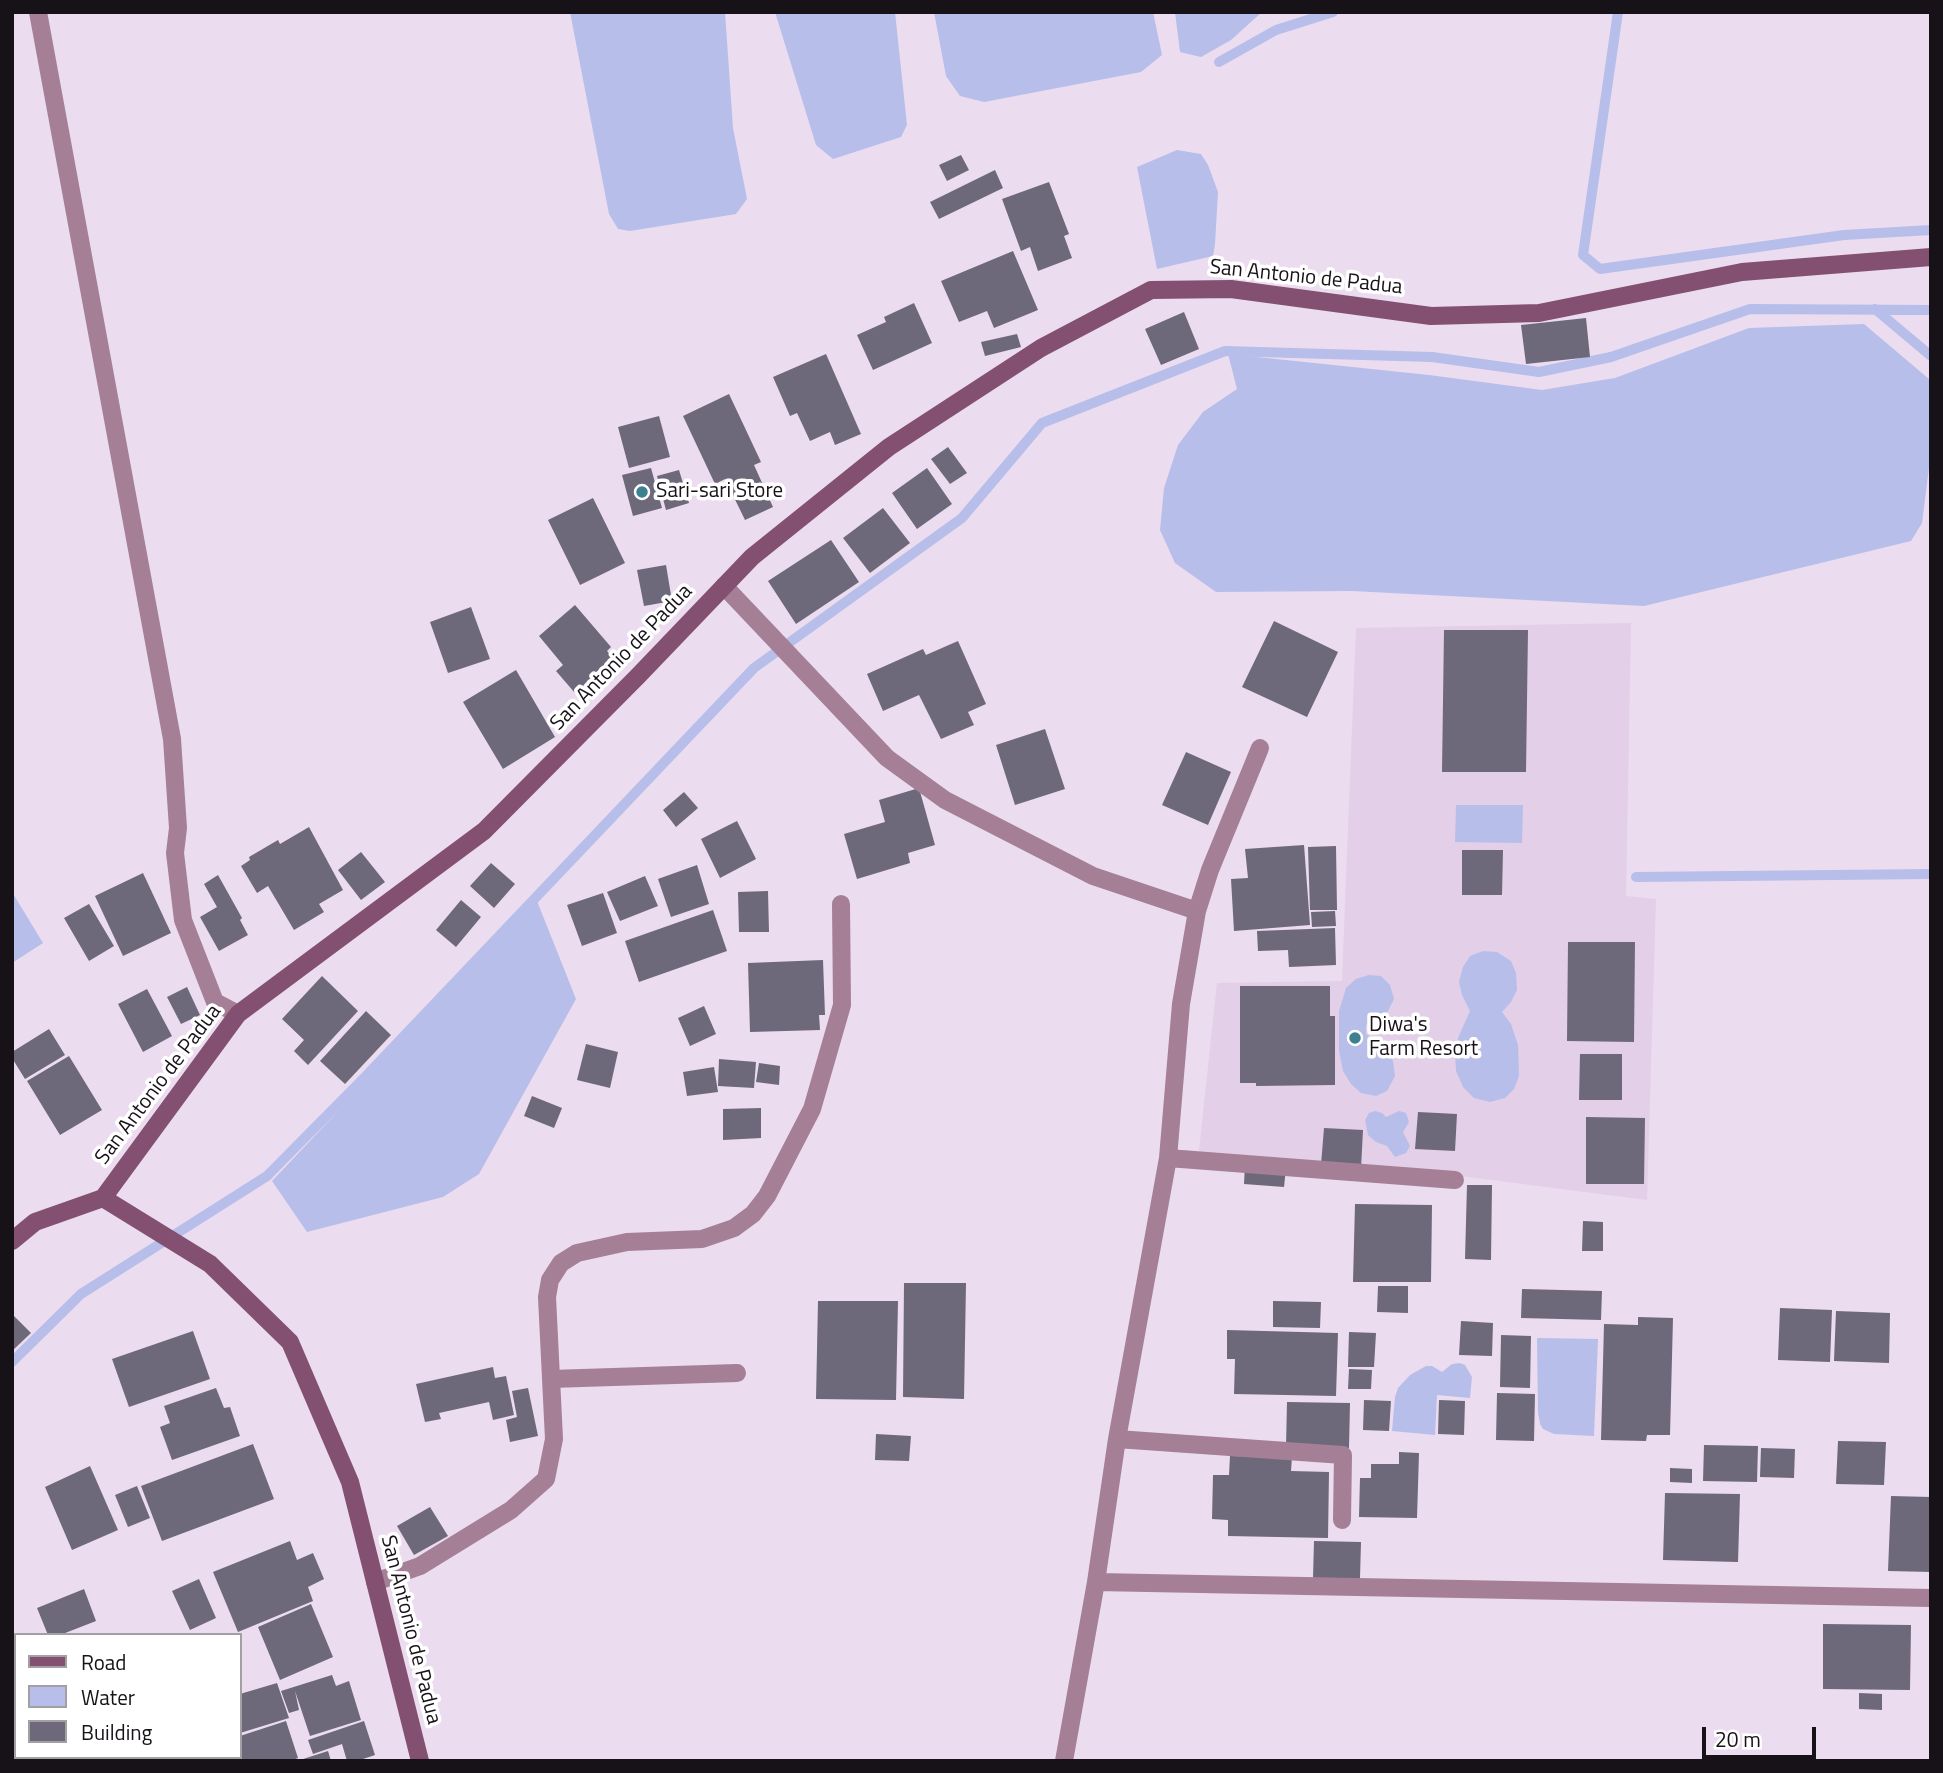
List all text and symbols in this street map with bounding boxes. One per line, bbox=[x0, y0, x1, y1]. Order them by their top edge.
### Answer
street label: San Antonio de Padua bbox=[1208, 255, 1404, 301]
place label: Sari-sari Store bbox=[656, 479, 783, 505]
marker: Sari-sari Store bbox=[634, 484, 650, 500]
street label: San Antonio de Padua bbox=[546, 580, 698, 736]
street label: San Antonio de Padua bbox=[91, 1000, 227, 1170]
place label: Diwa's Farm Resort bbox=[1369, 1013, 1478, 1063]
marker: Diwa's Farm Resort bbox=[1347, 1030, 1363, 1046]
street label: San Antonio de Padua bbox=[374, 1533, 446, 1727]
legend bbox=[14, 1633, 242, 1759]
text: Road bbox=[81, 1646, 126, 1678]
text: Water bbox=[81, 1681, 135, 1713]
scale bar bbox=[1705, 1714, 1819, 1758]
text: Building bbox=[81, 1716, 152, 1748]
text: 20 m bbox=[1715, 1723, 1761, 1755]

